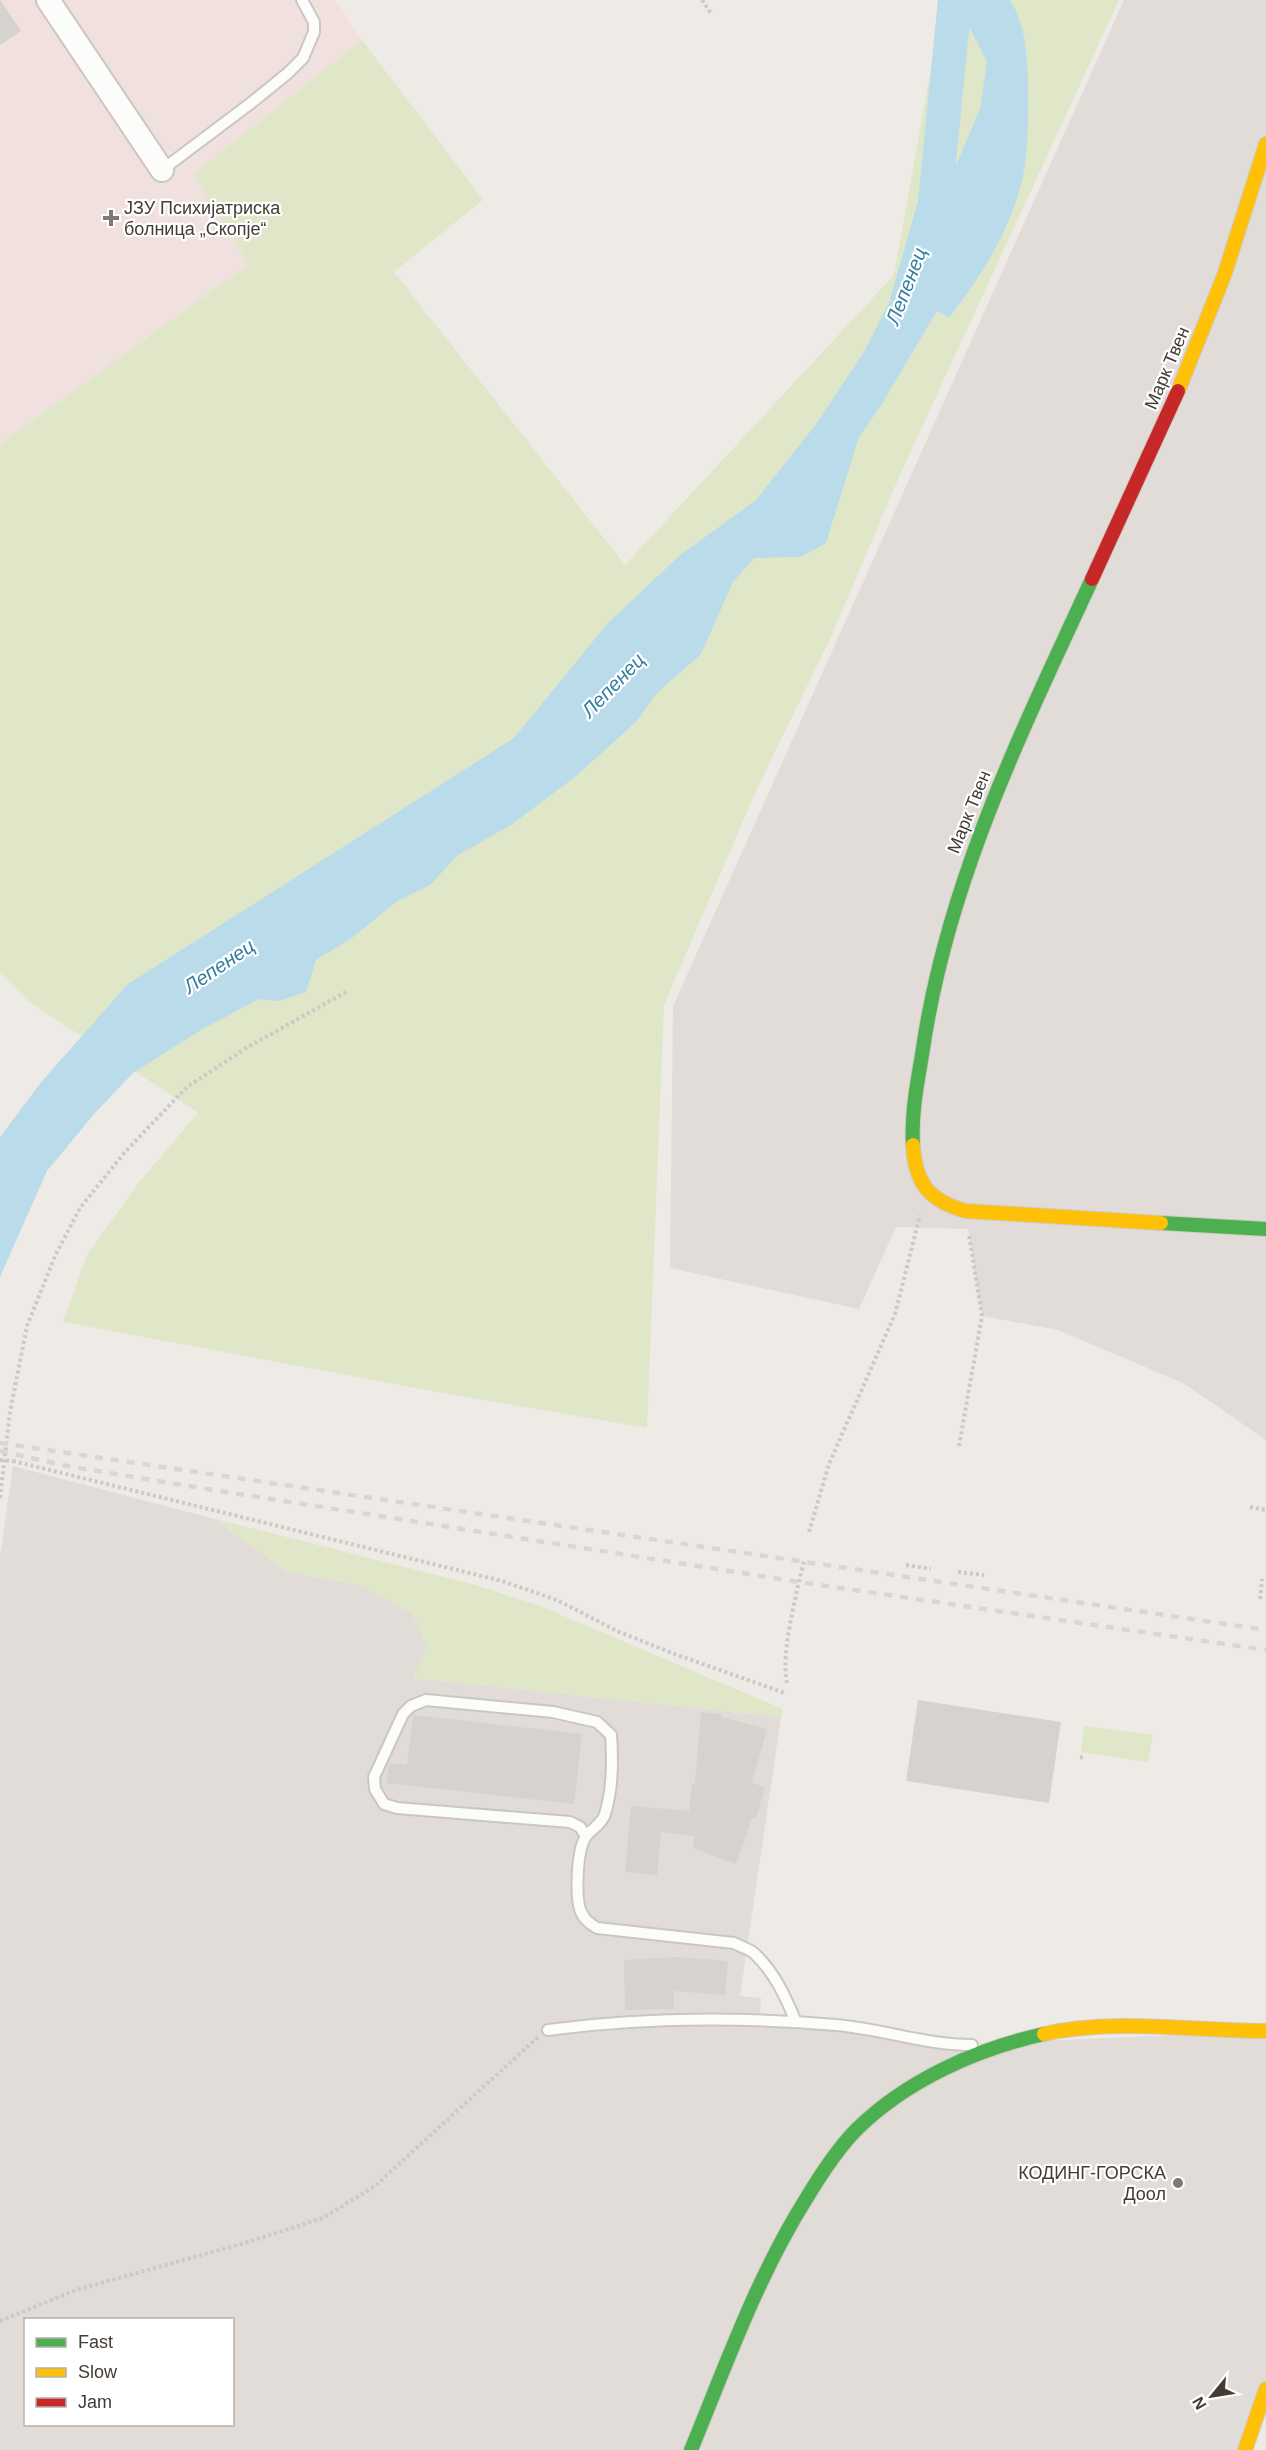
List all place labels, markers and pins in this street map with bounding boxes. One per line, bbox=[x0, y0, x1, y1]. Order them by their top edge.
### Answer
place label: ЈЗУ Психијатриска болница „Скопје“ bbox=[124, 198, 281, 239]
marker: ЈЗУ Психијатриска болница „Скопје“ bbox=[102, 209, 120, 227]
place label: КОДИНГ-ГОРСКА Доол bbox=[1018, 2163, 1166, 2204]
marker: КОДИНГ-ГОРСКА Доол bbox=[1171, 2176, 1185, 2190]

